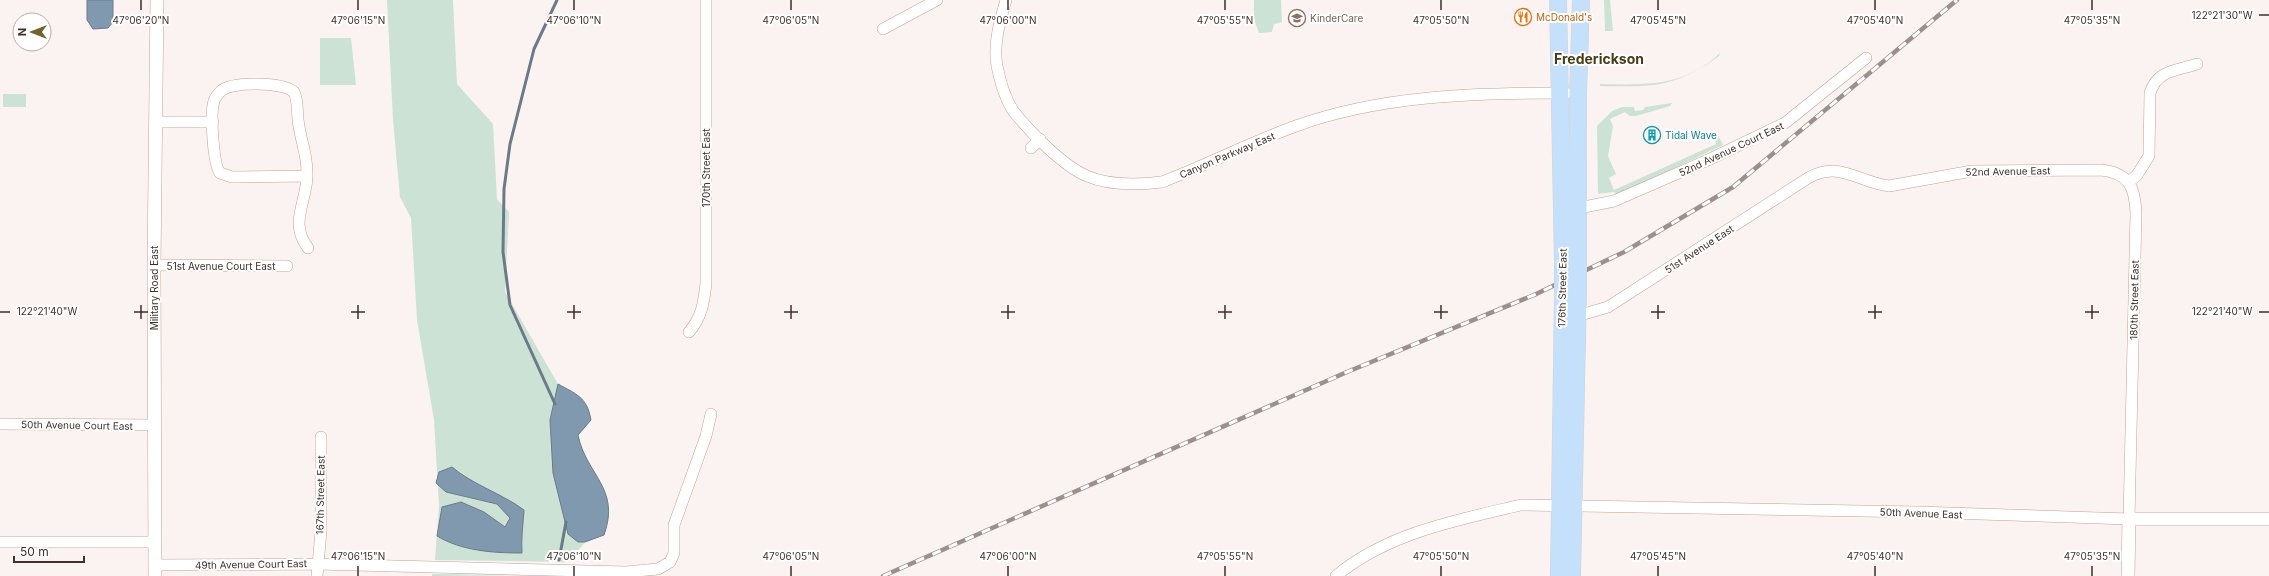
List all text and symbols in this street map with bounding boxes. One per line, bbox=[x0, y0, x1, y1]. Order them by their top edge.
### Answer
restaurant icon: McDonald's bbox=[1513, 7, 1533, 27]
school or university icon: KinderCare bbox=[1287, 8, 1307, 28]
text: 122°21'30"W bbox=[2192, 9, 2253, 21]
place label: McDonald's bbox=[1536, 11, 1592, 23]
north arrow bbox=[12, 12, 52, 52]
place label: KinderCare bbox=[1310, 12, 1363, 24]
text: 47°06'20"N bbox=[113, 14, 169, 26]
text: 47°06'15"N bbox=[331, 14, 385, 26]
text: 47°06'10"N bbox=[547, 14, 601, 26]
text: 47°06'05"N bbox=[763, 14, 819, 26]
text: 47°06'00"N bbox=[980, 14, 1037, 26]
text: 47°05'55"N bbox=[1197, 14, 1253, 26]
text: 47°05'50"N bbox=[1413, 14, 1469, 26]
text: 47°05'45"N bbox=[1630, 14, 1686, 26]
text: 47°05'40"N bbox=[1847, 14, 1903, 26]
text: 47°05'35"N bbox=[2064, 14, 2120, 26]
text: N bbox=[15, 28, 29, 36]
district label: Frederickson bbox=[1554, 50, 1644, 67]
street label: 52nd Avenue Court East bbox=[1677, 119, 1786, 179]
building icon: Tidal Wave bbox=[1642, 125, 1662, 145]
street label: 170th Street East bbox=[700, 128, 712, 208]
street label: Canyon Parkway East bbox=[1177, 129, 1277, 181]
place label: Tidal Wave bbox=[1665, 129, 1717, 141]
street label: 52nd Avenue East bbox=[1965, 164, 2051, 178]
street label: 51st Avenue East bbox=[1662, 222, 1736, 276]
street label: Military Road East bbox=[148, 245, 160, 330]
street label: 176th Street East bbox=[1555, 248, 1569, 328]
street label: 180th Street East bbox=[2127, 259, 2141, 340]
street label: 51st Avenue Court East bbox=[167, 260, 276, 272]
text: 122°21'40"W bbox=[17, 305, 77, 317]
text: 122°21'40"W bbox=[2192, 305, 2252, 317]
street label: 50th Avenue Court East bbox=[21, 418, 134, 432]
street label: 167th Street East bbox=[313, 455, 327, 535]
street label: 50th Avenue East bbox=[1879, 506, 1963, 520]
scale bar bbox=[14, 538, 84, 564]
text: 50 m bbox=[20, 544, 49, 559]
text: 47°06'15"N bbox=[331, 550, 385, 562]
text: 47°06'10"N bbox=[547, 550, 601, 562]
text: 47°06'05"N bbox=[763, 550, 819, 562]
text: 47°06'00"N bbox=[980, 550, 1037, 562]
text: 47°05'55"N bbox=[1197, 550, 1253, 562]
text: 47°05'50"N bbox=[1413, 550, 1469, 562]
text: 47°05'45"N bbox=[1630, 550, 1686, 562]
text: 47°05'40"N bbox=[1847, 550, 1903, 562]
text: 47°05'35"N bbox=[2064, 550, 2120, 562]
street label: 49th Avenue Court East bbox=[195, 557, 308, 571]

